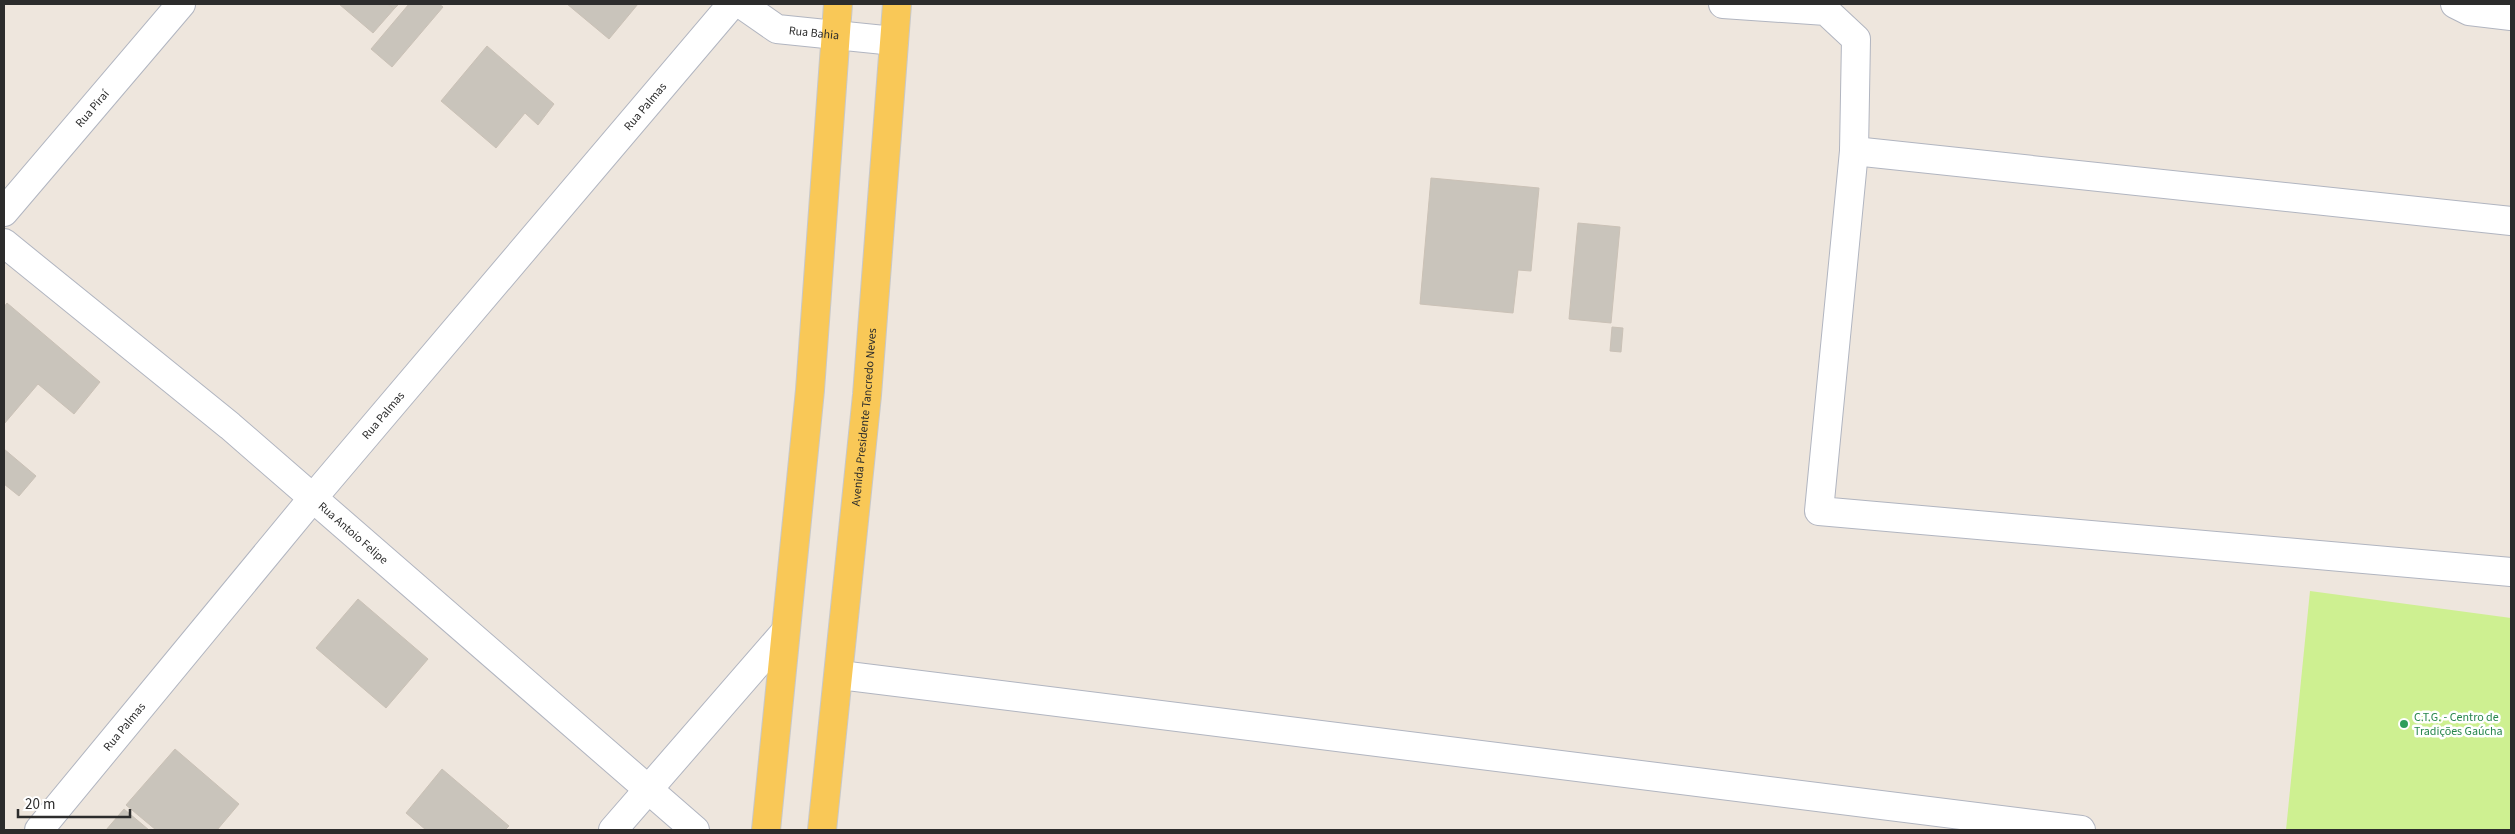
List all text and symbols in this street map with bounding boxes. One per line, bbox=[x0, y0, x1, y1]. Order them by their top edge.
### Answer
street label: Rua Bahia bbox=[788, 22, 840, 44]
street label: Rua Palmas bbox=[620, 79, 671, 134]
street label: Rua Piraí bbox=[72, 86, 114, 131]
street label: Avenida Presidente Tancredo Neves bbox=[848, 328, 881, 507]
street label: Rua Palmas bbox=[358, 388, 409, 443]
street label: Rua Antoio Felipe bbox=[314, 498, 392, 569]
street label: Rua Palmas bbox=[100, 699, 150, 755]
place label: C.T.G. - Centro de Tradições Gaúcha bbox=[2414, 709, 2503, 740]
marker: C.T.G. - Centro de Tradições Gaúcha bbox=[2398, 718, 2410, 730]
scale bar bbox=[18, 786, 130, 818]
text: 20 m bbox=[25, 794, 55, 815]

